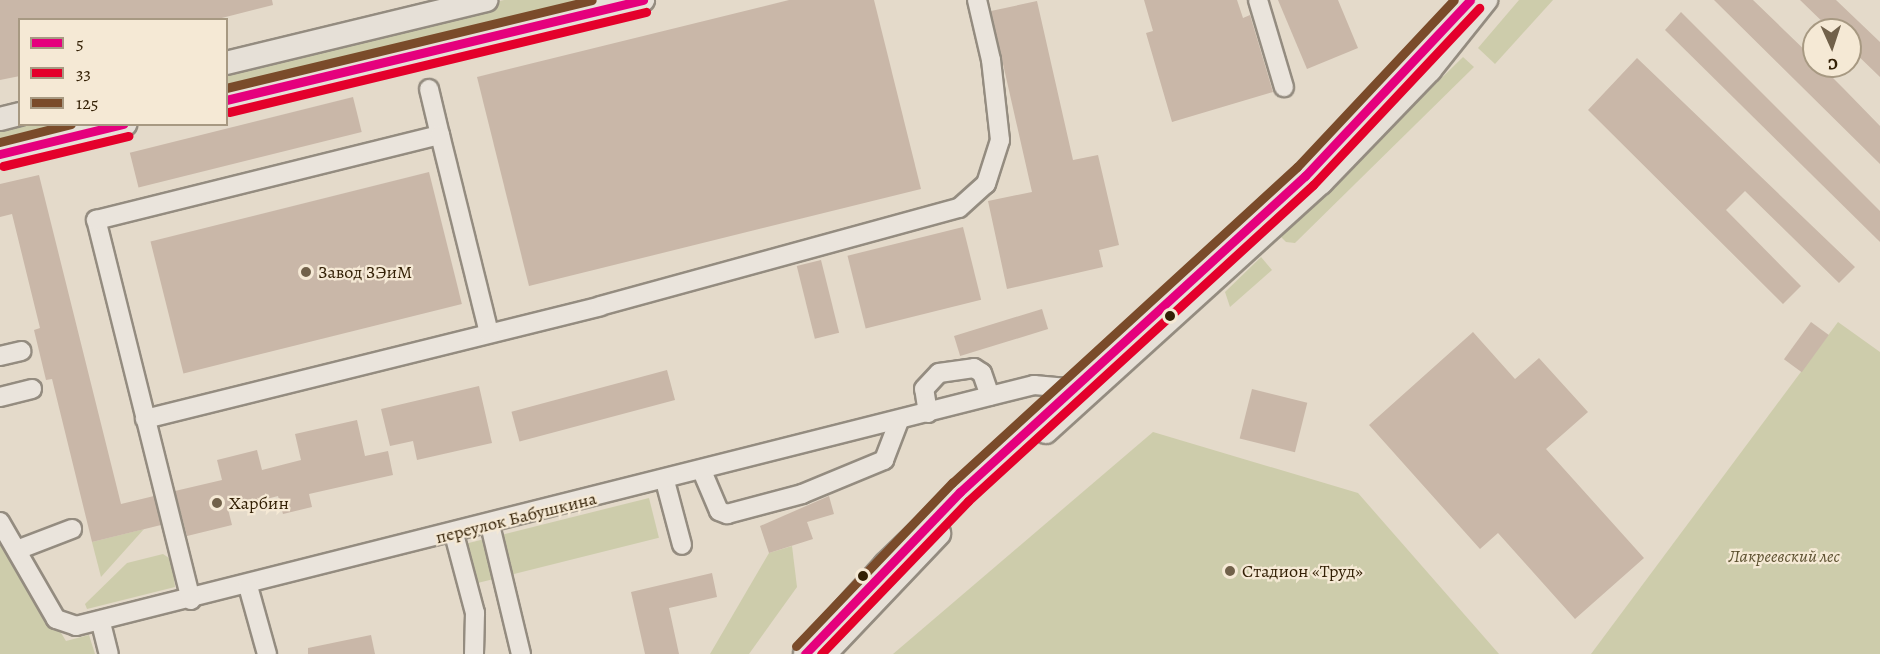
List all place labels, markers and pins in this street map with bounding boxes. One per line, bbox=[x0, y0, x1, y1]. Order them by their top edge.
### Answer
place label: Завод ЗЭиМ bbox=[318, 261, 412, 283]
marker: Завод ЗЭиМ bbox=[299, 265, 313, 279]
unlabelled marker bbox=[1164, 310, 1176, 322]
place label: Харбин bbox=[229, 492, 289, 514]
marker: Харбин bbox=[210, 496, 224, 510]
place label: Стадион «Труд» bbox=[1242, 560, 1363, 582]
marker: Стадион «Труд» bbox=[1223, 564, 1237, 578]
unlabelled marker bbox=[857, 570, 869, 582]

